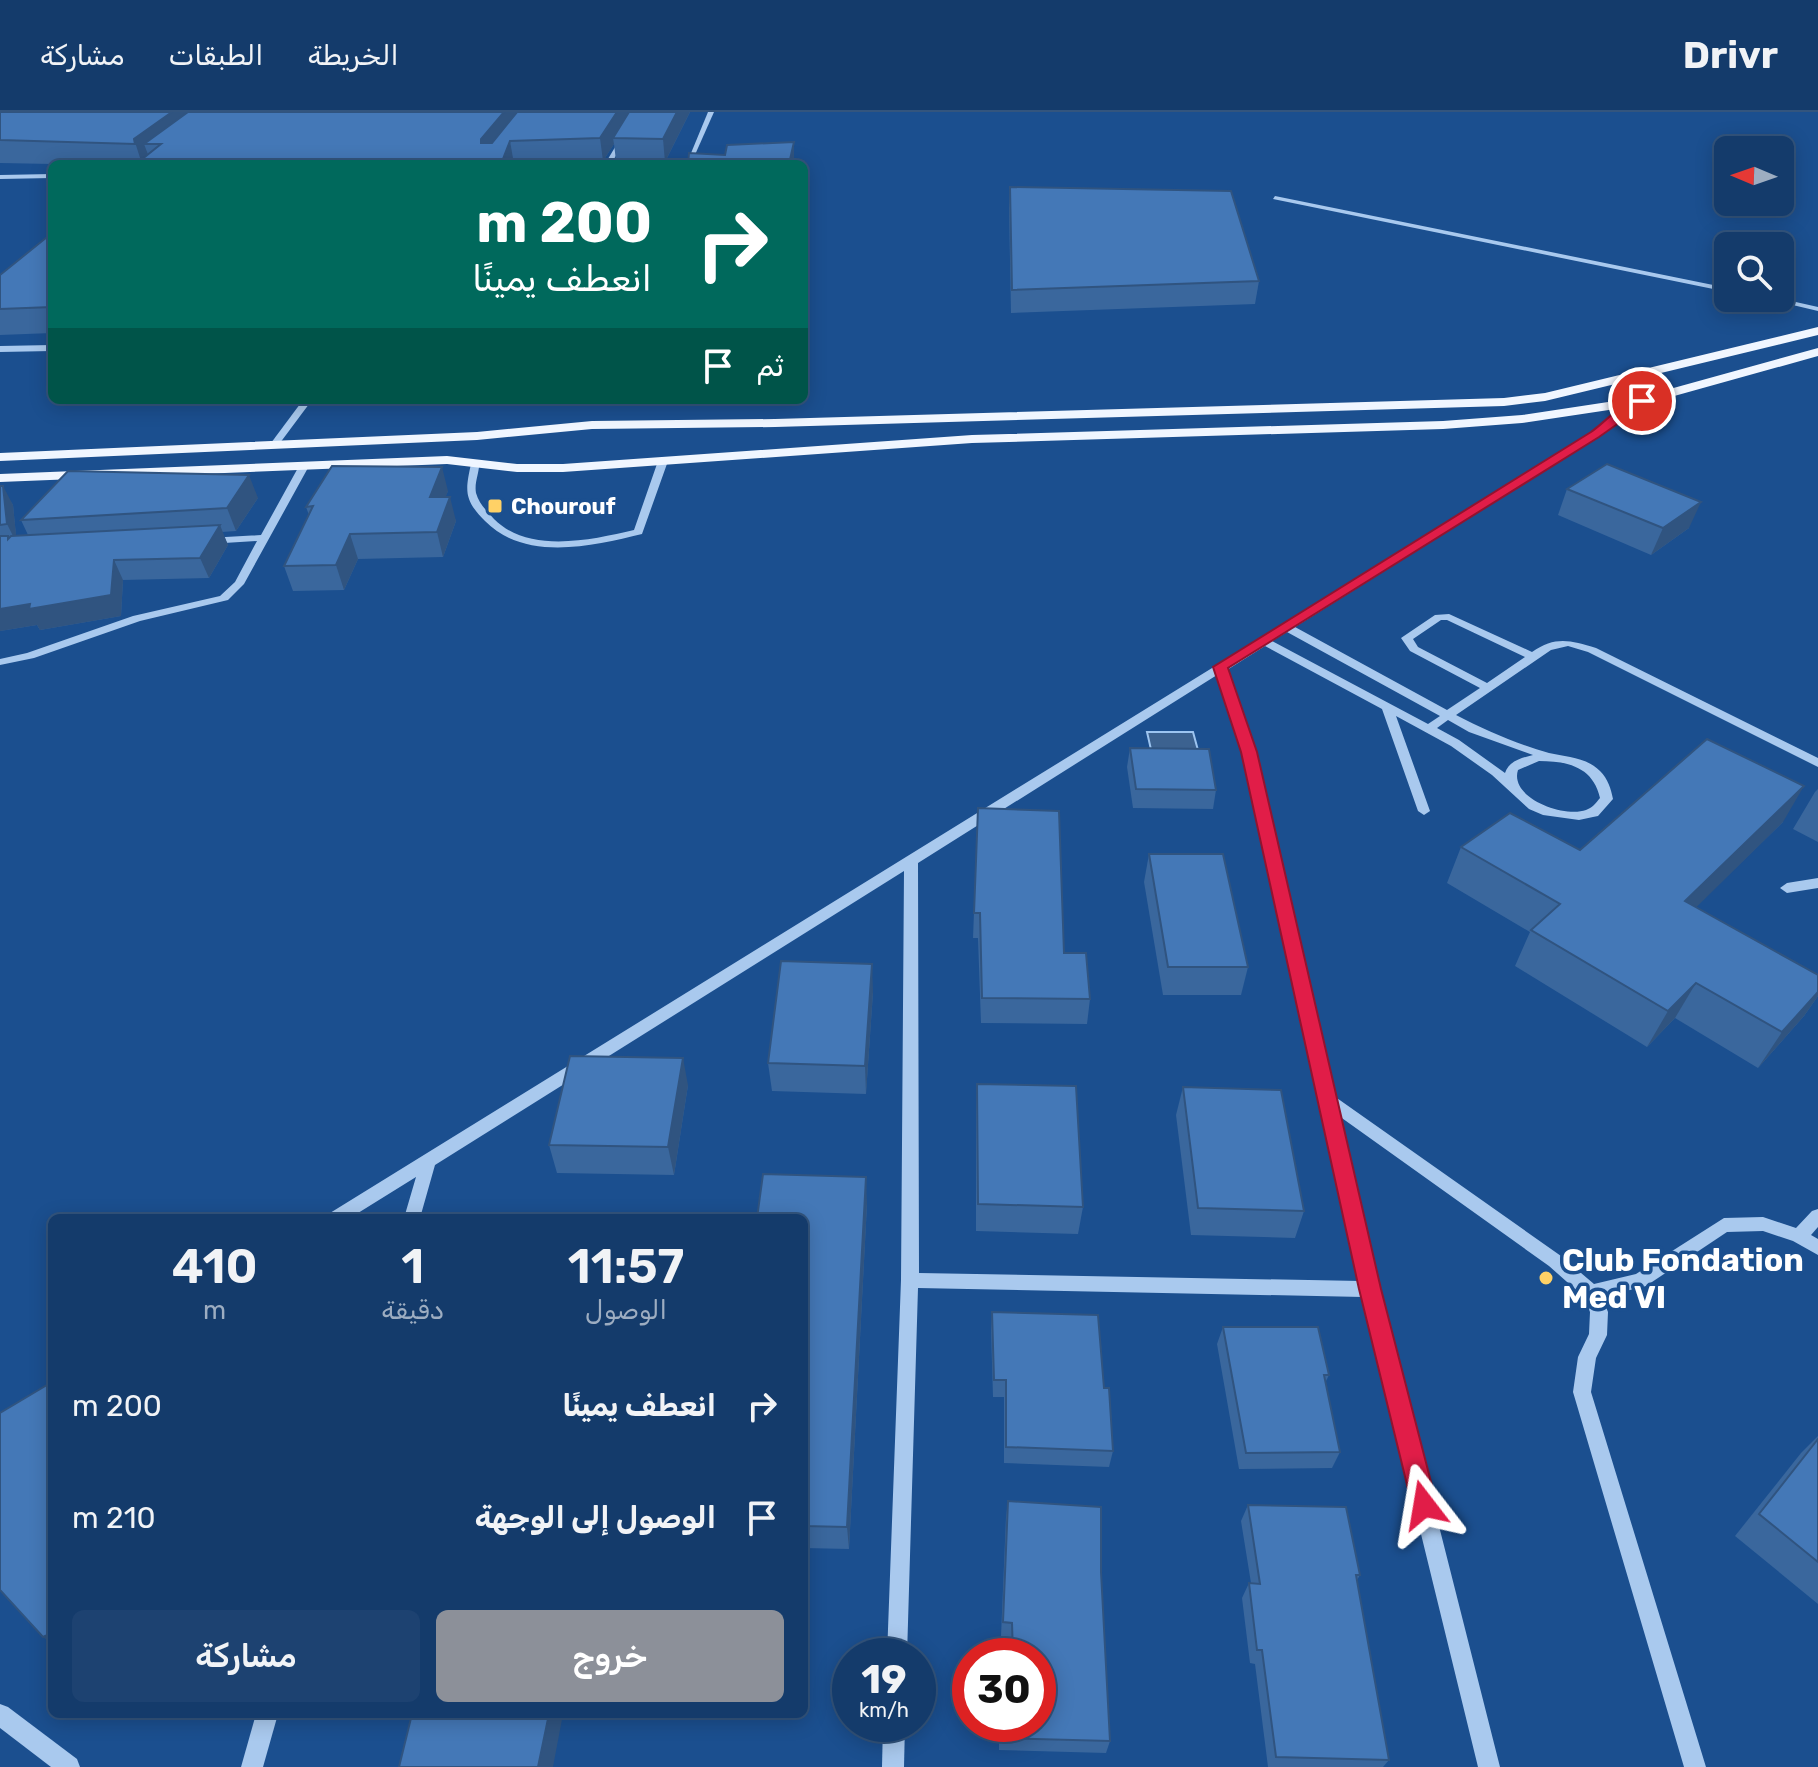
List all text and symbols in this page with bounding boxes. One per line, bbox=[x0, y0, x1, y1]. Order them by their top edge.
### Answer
text: Drivr bbox=[1683, 32, 1778, 78]
text: مشاركة bbox=[40, 39, 124, 72]
text: الطبقات bbox=[168, 39, 263, 72]
text: الخريطة bbox=[307, 39, 399, 72]
north arrow bbox=[1714, 136, 1794, 216]
map controls bbox=[1714, 136, 1794, 312]
text: 200 m bbox=[476, 190, 652, 256]
icon: right bbox=[680, 192, 784, 296]
button: search bbox=[1714, 232, 1794, 312]
text: انعطف يمينًا bbox=[472, 257, 652, 300]
icon: arrive bbox=[696, 344, 740, 388]
text: ثم bbox=[756, 348, 784, 384]
pin bbox=[1608, 367, 1676, 435]
icon: arrive bbox=[1620, 379, 1664, 423]
place label: Chourouf bbox=[511, 493, 616, 520]
marker: Chourouf bbox=[486, 497, 504, 515]
text: 410 bbox=[172, 1238, 258, 1295]
text: 1 bbox=[401, 1238, 424, 1295]
text: 11:57 bbox=[568, 1238, 684, 1295]
place label: Club Fondation Med VI bbox=[1562, 1241, 1804, 1316]
marker: Club Fondation Med VI bbox=[1537, 1269, 1555, 1287]
text: m bbox=[203, 1295, 226, 1326]
text: دقيقة bbox=[381, 1295, 444, 1326]
text: الوصول bbox=[585, 1295, 667, 1326]
icon: right bbox=[740, 1384, 784, 1428]
text: 200 m bbox=[72, 1388, 162, 1424]
text: انعطف يمينًا bbox=[562, 1388, 716, 1424]
position arrow bbox=[1382, 1463, 1466, 1547]
icon: arrive bbox=[740, 1496, 784, 1540]
text: 210 m bbox=[72, 1500, 156, 1536]
text: الوصول إلى الوجهة bbox=[475, 1500, 716, 1536]
button: مشاركة bbox=[72, 1610, 420, 1702]
button: خروج bbox=[436, 1610, 784, 1702]
speed limit sign: 30 bbox=[952, 1638, 1056, 1742]
text: 19 bbox=[861, 1656, 907, 1703]
text: km/h bbox=[859, 1698, 909, 1722]

